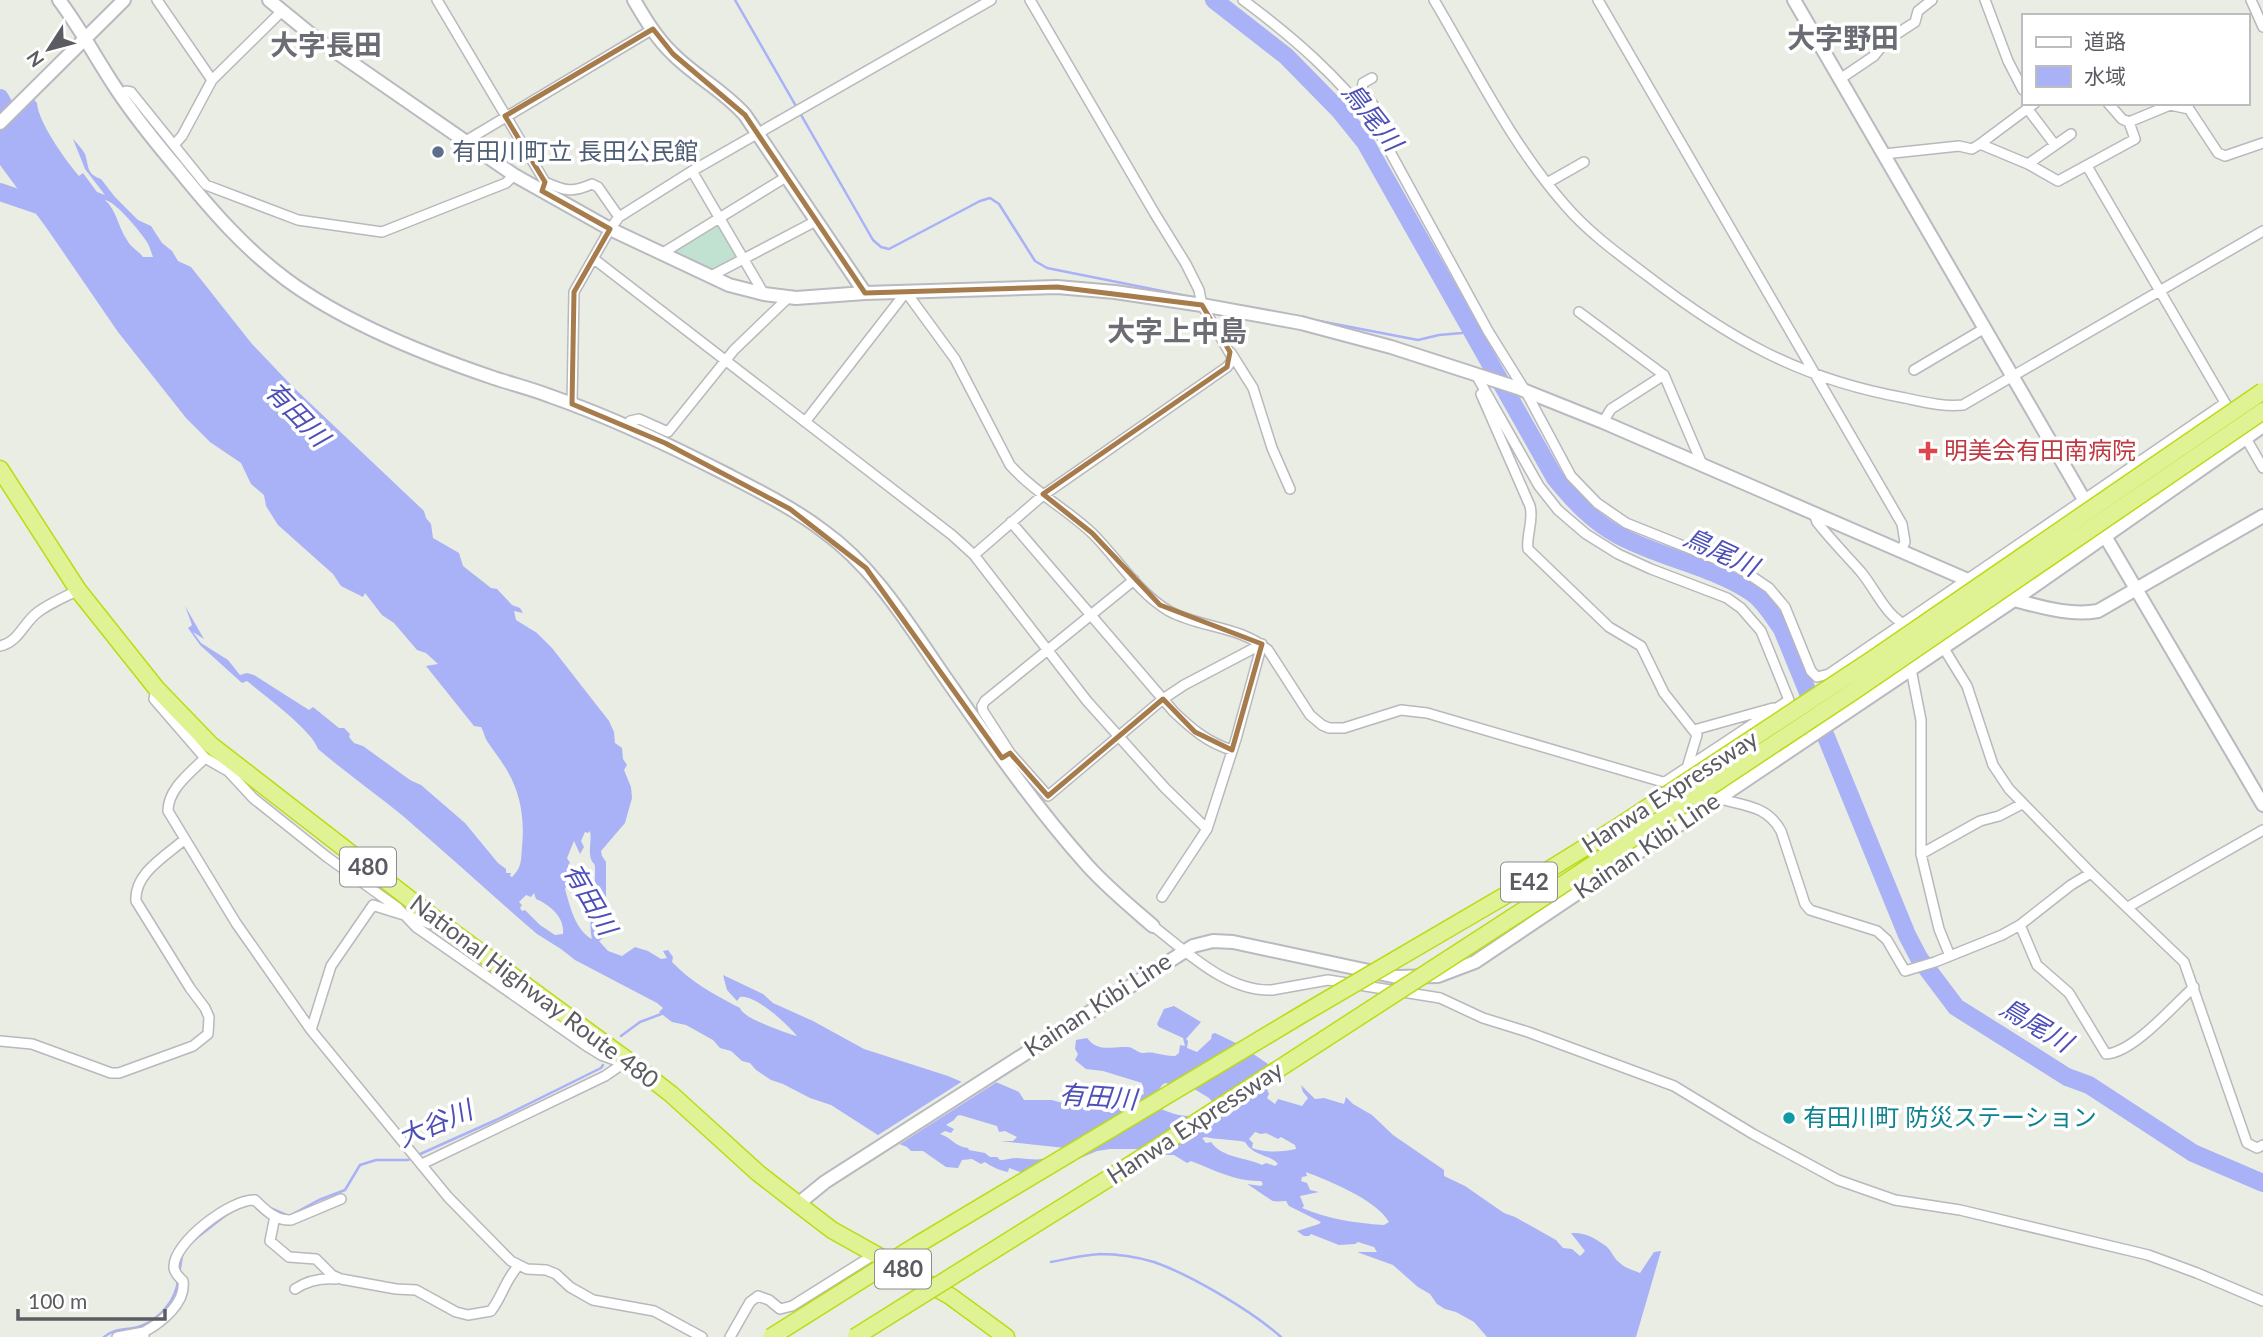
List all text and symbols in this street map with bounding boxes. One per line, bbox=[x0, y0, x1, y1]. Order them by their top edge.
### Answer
north arrow bbox=[14, 14, 84, 84]
legend bbox=[2022, 14, 2249, 105]
district label: 大字野田 bbox=[1787, 20, 1899, 54]
district label: 大字長田 bbox=[270, 27, 382, 61]
text: 道路 bbox=[2084, 28, 2126, 53]
text: N bbox=[21, 47, 48, 72]
text: 水域 bbox=[2084, 63, 2126, 88]
water label: 鳥尾川 bbox=[1336, 76, 1411, 159]
place label: 有田川町立 長田公民館 bbox=[452, 136, 698, 165]
marker: 有田川町立 長田公民館 bbox=[430, 144, 446, 160]
district label: 大字上中島 bbox=[1107, 313, 1247, 347]
water label: 有田川 bbox=[259, 374, 338, 455]
place label: 明美会有田南病院 bbox=[1944, 435, 2136, 464]
marker: 明美会有田南病院 bbox=[1918, 441, 1938, 461]
water label: 鳥尾川 bbox=[1679, 520, 1766, 583]
street label: Hanwa Expressway bbox=[1576, 723, 1763, 858]
street label: Kainan Kibi Line bbox=[1568, 785, 1725, 904]
road number: 480 bbox=[340, 848, 396, 887]
water label: 有田川 bbox=[558, 857, 626, 943]
road number: E42 bbox=[1501, 862, 1557, 902]
street label: National Highway Route 480 bbox=[405, 888, 665, 1094]
street label: Kainan Kibi Line bbox=[1018, 945, 1176, 1062]
water label: 鳥尾川 bbox=[1995, 990, 2081, 1059]
street label: Hanwa Expressway bbox=[1101, 1054, 1288, 1189]
water label: 有田川 bbox=[1058, 1077, 1141, 1115]
water label: 大谷川 bbox=[392, 1092, 480, 1153]
place label: 有田川町 防災ステーション bbox=[1803, 1102, 2097, 1131]
marker: 有田川町 防災ステーション bbox=[1781, 1110, 1797, 1126]
road number: 480 bbox=[875, 1250, 931, 1288]
scale bar bbox=[18, 1278, 164, 1322]
text: 100 m bbox=[28, 1288, 87, 1313]

